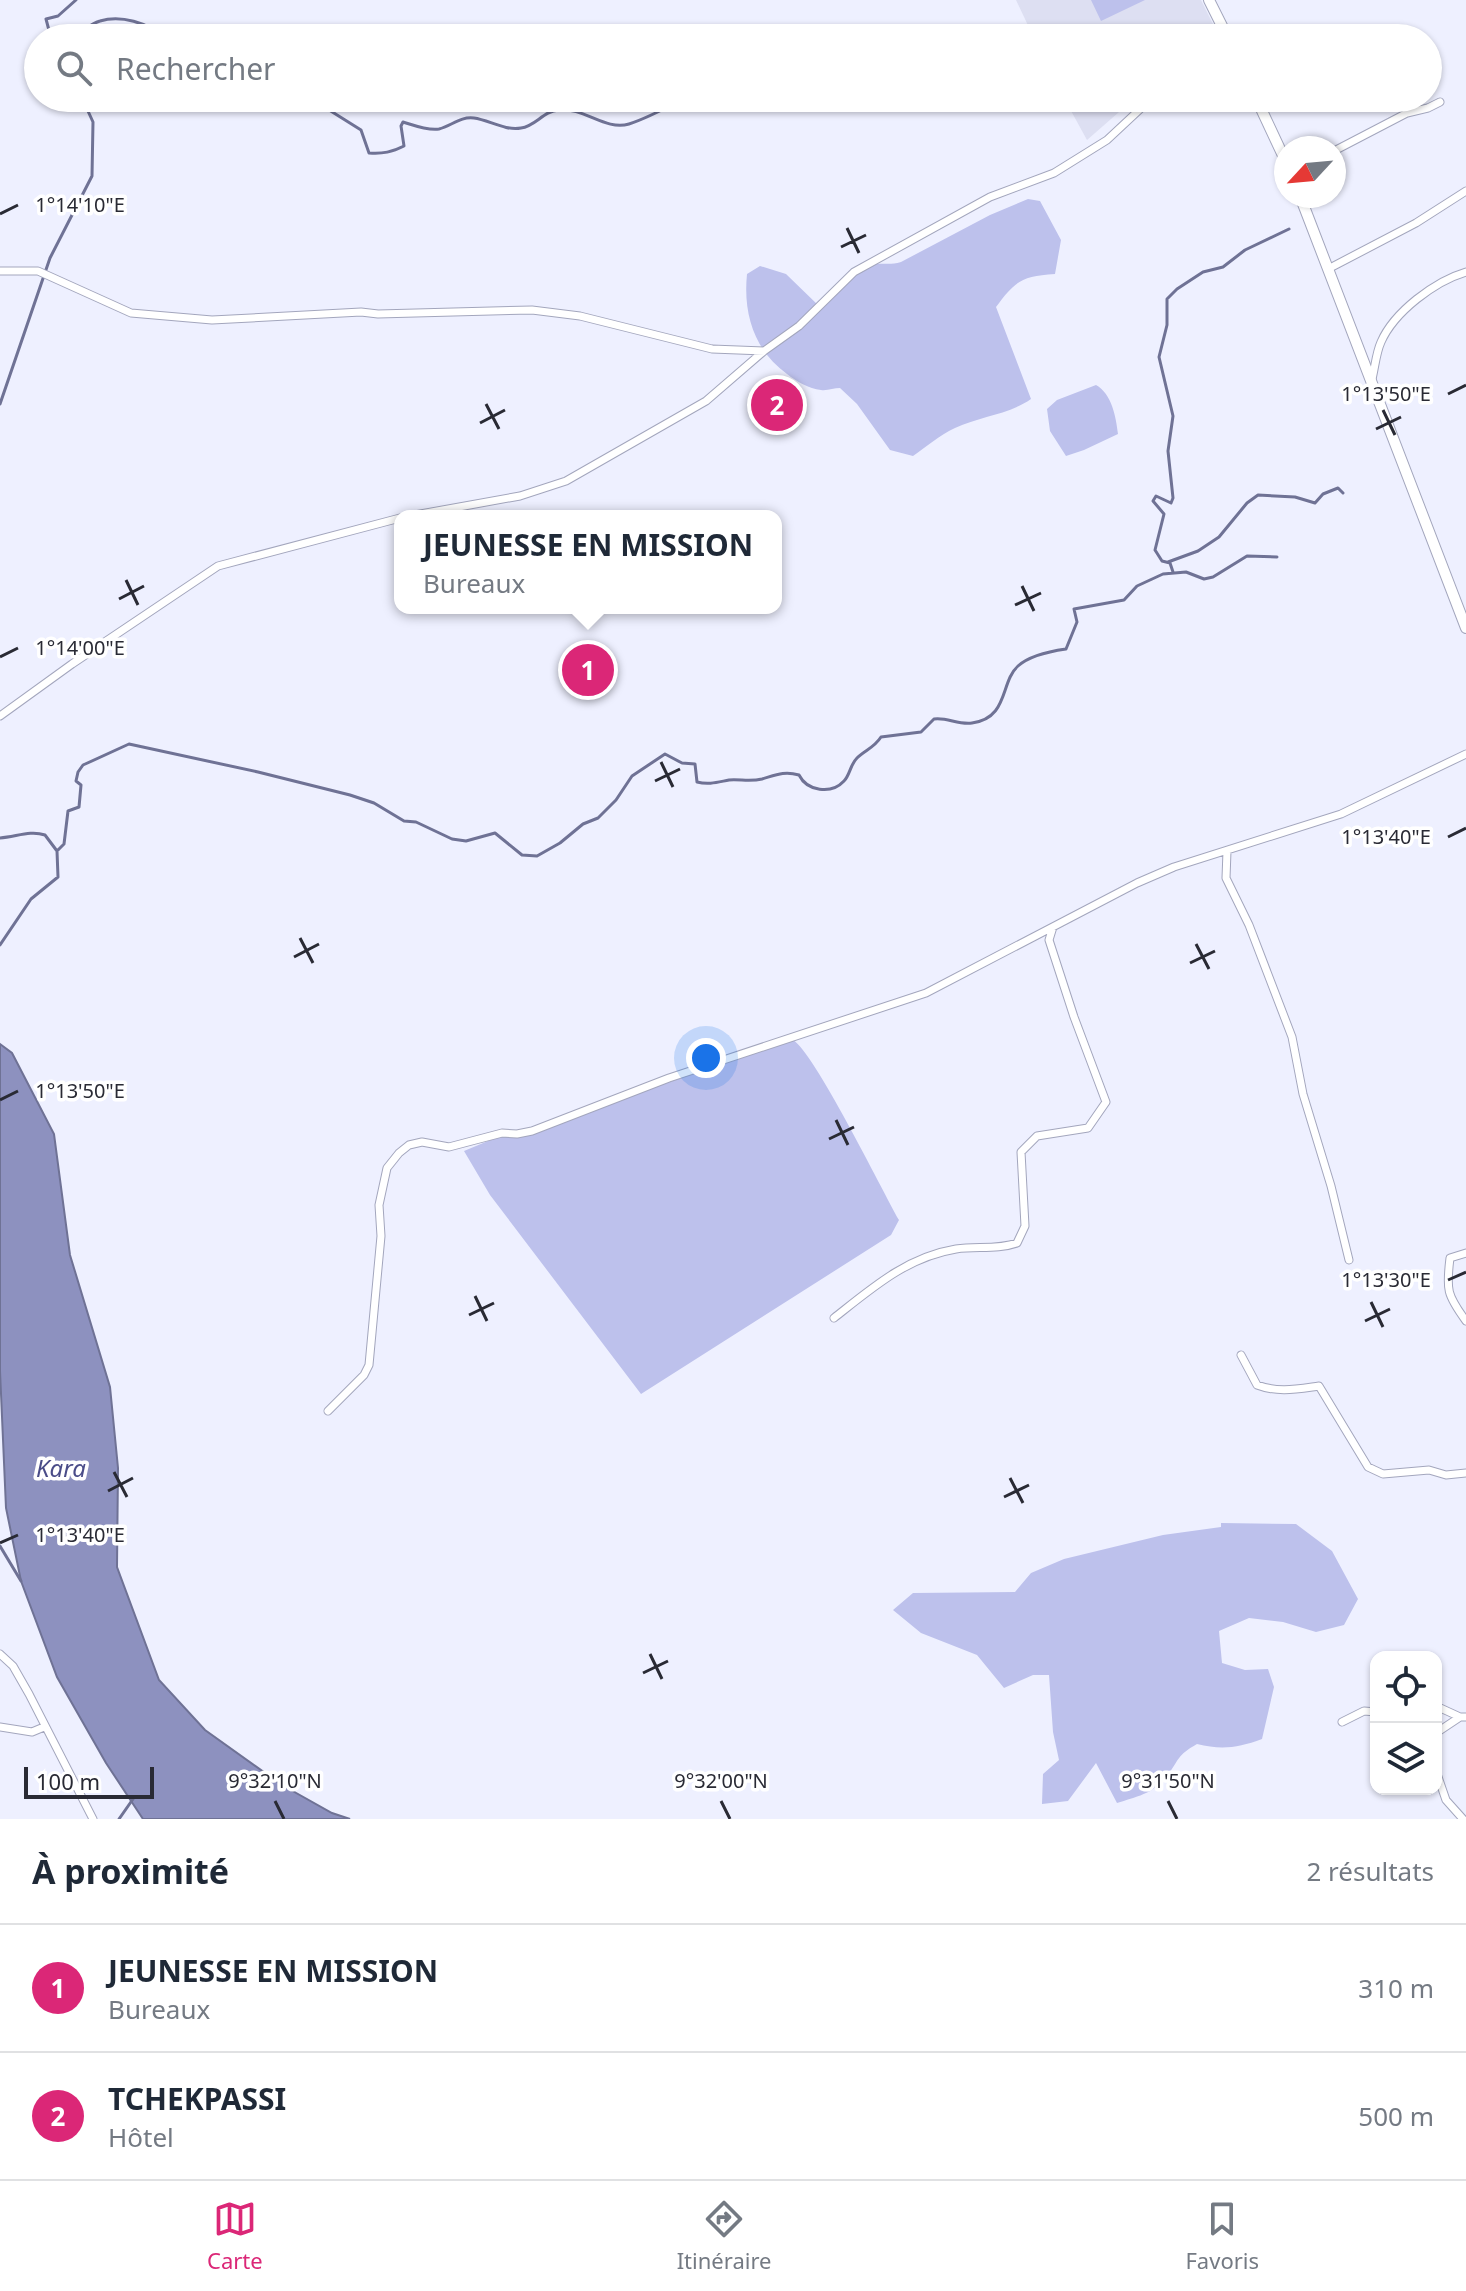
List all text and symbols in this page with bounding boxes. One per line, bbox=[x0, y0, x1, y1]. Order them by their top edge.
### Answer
search box bbox=[24, 24, 1442, 112]
icon: search bbox=[52, 46, 96, 90]
text: Rechercher bbox=[116, 48, 275, 89]
north arrow bbox=[1274, 136, 1346, 208]
text: 1°14'10"E bbox=[35, 191, 125, 218]
pin: 2 bbox=[751, 375, 803, 435]
text: 1°13'50"E bbox=[1341, 380, 1431, 407]
popup bbox=[394, 510, 782, 614]
text: JEUNESSE EN MISSION bbox=[423, 524, 753, 565]
text: Bureaux bbox=[423, 565, 525, 601]
text: 1°14'00"E bbox=[35, 634, 125, 661]
pin: 1 bbox=[562, 640, 614, 700]
text: 1°13'40"E bbox=[1341, 823, 1431, 850]
your location bbox=[686, 1038, 726, 1078]
text: 1°13'50"E bbox=[35, 1077, 125, 1104]
text: 1°13'30"E bbox=[1341, 1266, 1431, 1293]
water label: Kara bbox=[36, 1451, 86, 1484]
text: 1°13'40"E bbox=[35, 1521, 125, 1548]
map controls bbox=[1370, 1651, 1442, 1795]
button: locate bbox=[1370, 1651, 1442, 1723]
button: layers bbox=[1370, 1723, 1442, 1795]
scale bar bbox=[24, 1763, 154, 1799]
text: 100 m bbox=[36, 1766, 100, 1796]
text: 9°32'10"N bbox=[228, 1767, 322, 1794]
text: 9°32'00"N bbox=[674, 1767, 768, 1794]
text: 9°31'50"N bbox=[1121, 1767, 1215, 1794]
text: À proximité bbox=[32, 1848, 229, 1894]
text: 2 résultats bbox=[1306, 1853, 1434, 1889]
text: JEUNESSE EN MISSION bbox=[108, 1950, 438, 1991]
text: 1 bbox=[51, 1970, 65, 2006]
text: 310 m bbox=[1358, 1970, 1434, 2006]
text: Bureaux bbox=[108, 1991, 210, 2027]
text: TCHEKPASSI bbox=[108, 2078, 286, 2119]
text: 2 bbox=[51, 2098, 65, 2134]
text: 500 m bbox=[1358, 2098, 1434, 2134]
text: Hôtel bbox=[108, 2119, 174, 2155]
tab: Carte bbox=[207, 2197, 263, 2275]
tab: Itinéraire bbox=[677, 2197, 771, 2275]
tab: Favoris bbox=[1185, 2197, 1259, 2275]

